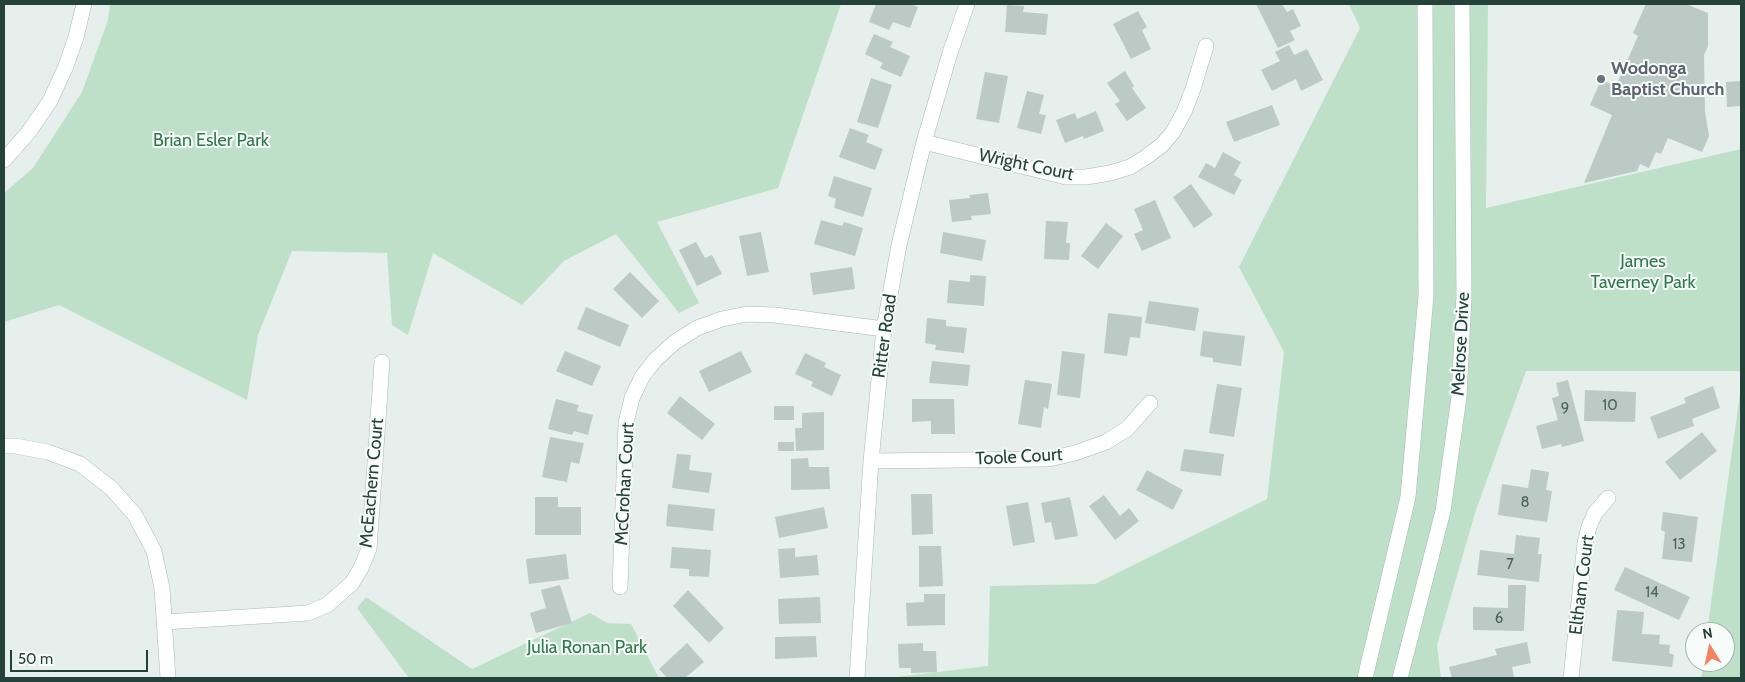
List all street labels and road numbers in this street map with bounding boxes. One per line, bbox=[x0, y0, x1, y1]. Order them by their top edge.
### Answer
street label: Wright Court bbox=[977, 144, 1075, 186]
street label: Melrose Drive bbox=[1447, 291, 1475, 397]
street label: Ritter Road bbox=[868, 293, 902, 379]
street label: McEachern Court bbox=[356, 417, 388, 549]
street label: McCrohan Court bbox=[611, 422, 639, 546]
street label: Toole Court bbox=[975, 444, 1063, 470]
street label: Eltham Court bbox=[1565, 534, 1599, 636]

